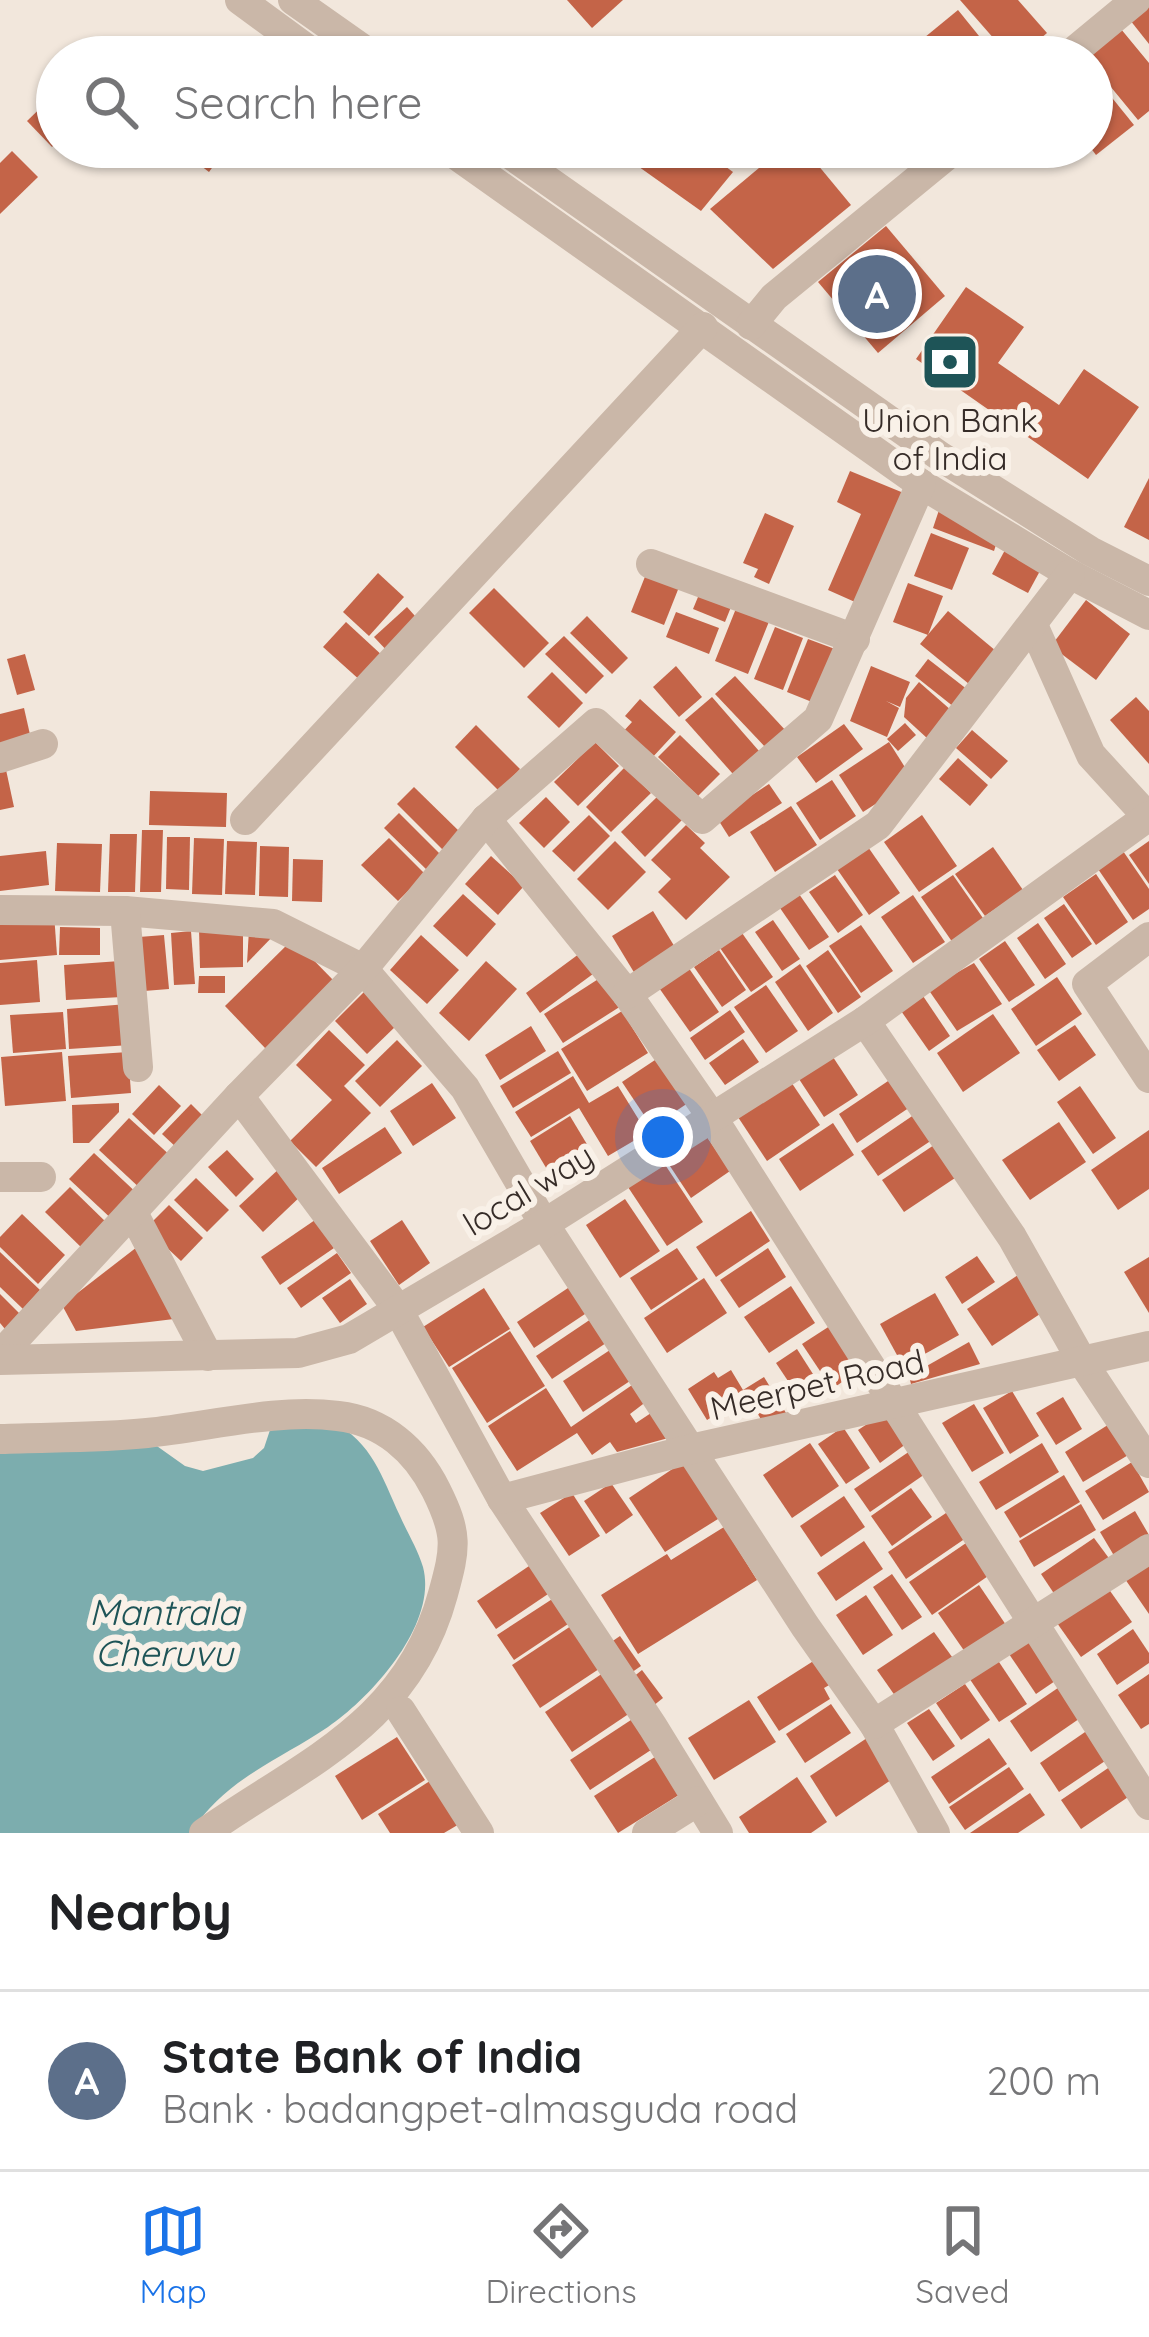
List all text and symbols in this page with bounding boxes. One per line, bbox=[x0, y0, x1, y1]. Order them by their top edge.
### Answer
search box bbox=[36, 36, 1113, 168]
icon: search bbox=[78, 69, 144, 135]
text: Search here bbox=[174, 74, 422, 130]
pin: A bbox=[838, 249, 916, 339]
bank icon: Union Bank of India bbox=[919, 331, 981, 393]
place label: Union Bank of India bbox=[862, 399, 1038, 478]
your location bbox=[633, 1107, 693, 1167]
street label: local way bbox=[455, 1134, 601, 1244]
street label: Meerpet Road bbox=[706, 1340, 928, 1428]
water label: Mantrala Cheruvu bbox=[89, 1589, 241, 1675]
text: Nearby bbox=[48, 1879, 232, 1943]
text: State Bank of India bbox=[162, 2028, 582, 2084]
text: A bbox=[75, 2056, 99, 2105]
text: 200 m bbox=[987, 2056, 1101, 2105]
text: Bank · badangpet-almasguda road bbox=[162, 2084, 798, 2133]
tab: Map bbox=[139, 2198, 207, 2311]
tab: Directions bbox=[485, 2198, 637, 2311]
tab: Saved bbox=[916, 2198, 1010, 2311]

